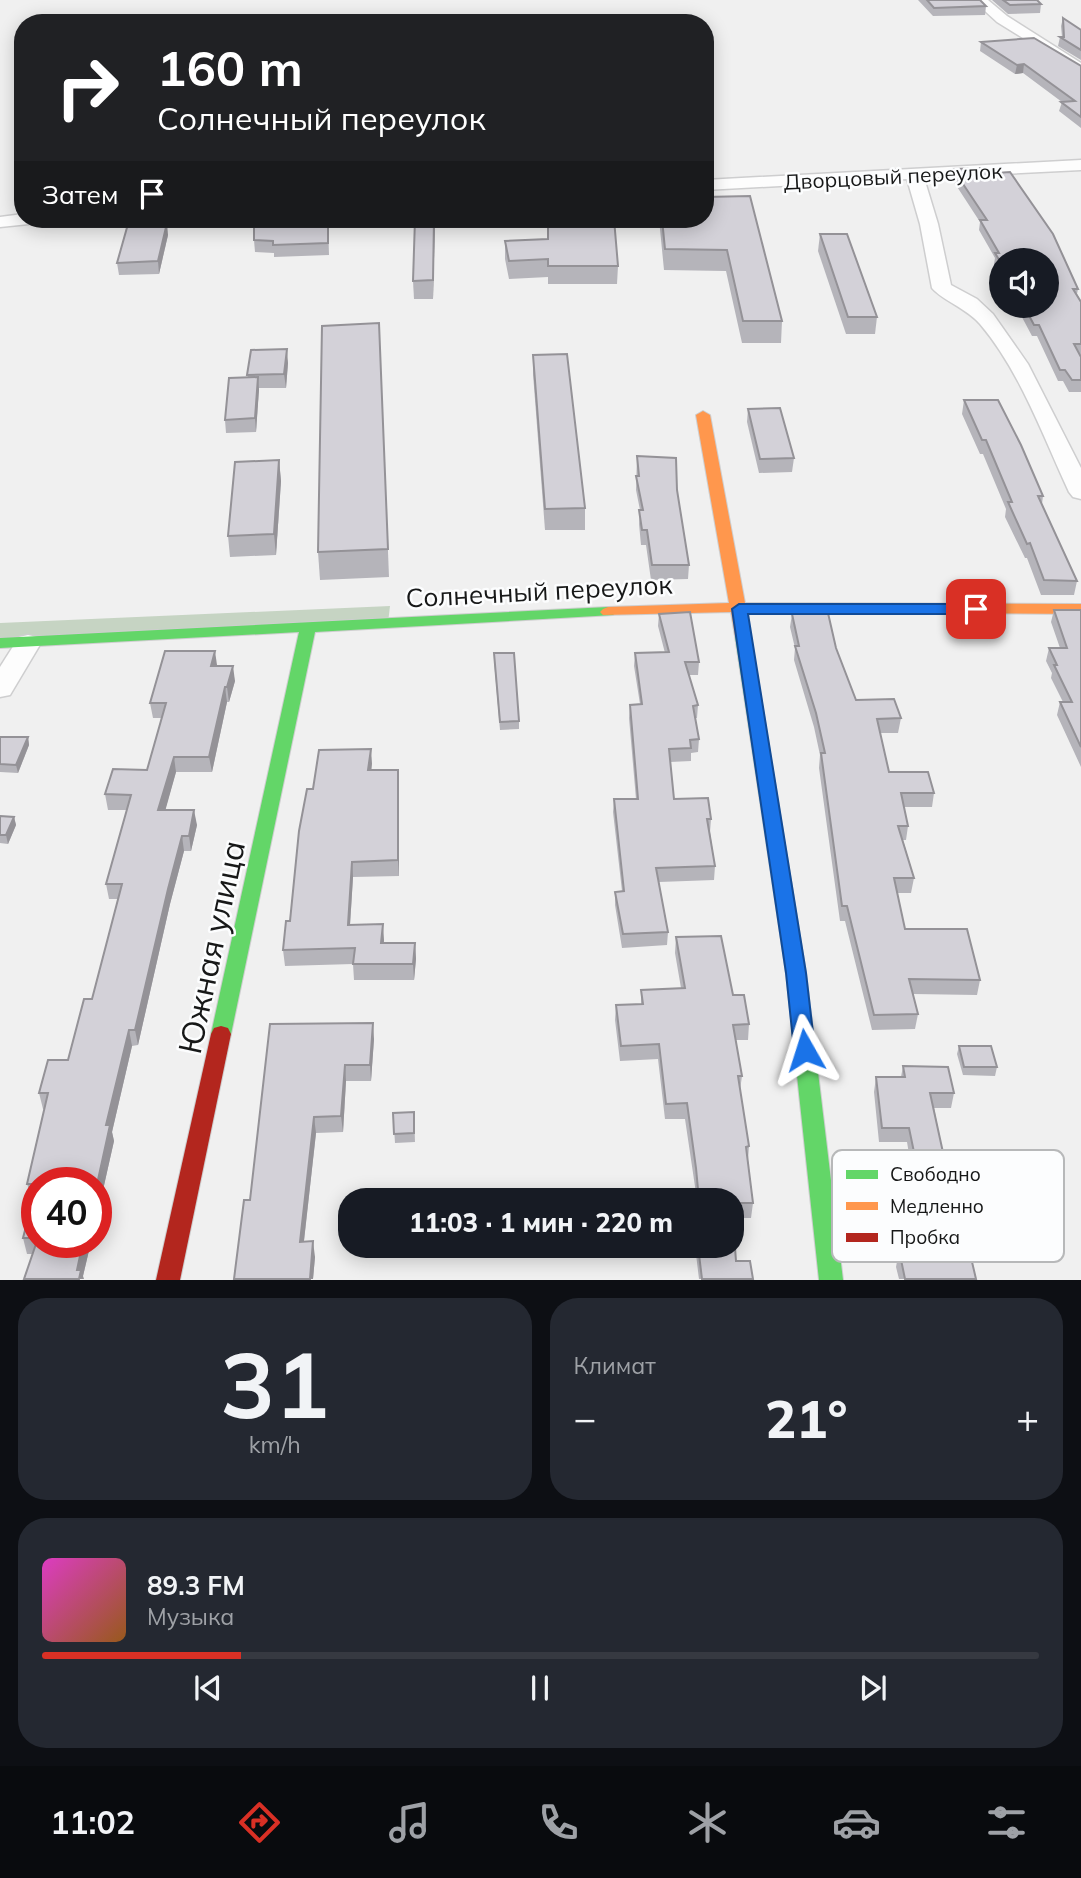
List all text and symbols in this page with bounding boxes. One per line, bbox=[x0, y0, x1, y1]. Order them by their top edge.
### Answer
text: 160 m bbox=[157, 37, 303, 98]
icon: right bbox=[42, 42, 133, 133]
text: Солнечный переулок bbox=[157, 98, 486, 138]
street label: Дворцовый переулок bbox=[783, 157, 1004, 195]
icon: arrive bbox=[133, 175, 171, 213]
text: Затем bbox=[42, 178, 119, 211]
map controls bbox=[989, 248, 1059, 318]
button: sound bbox=[989, 248, 1059, 318]
street label: Солнечный переулок bbox=[405, 568, 673, 614]
pin bbox=[946, 579, 1006, 639]
icon: arrive bbox=[957, 590, 995, 628]
street label: Южная улица bbox=[169, 837, 253, 1057]
position arrow bbox=[768, 1013, 842, 1087]
legend bbox=[832, 1150, 1064, 1262]
text: Свободно bbox=[890, 1162, 981, 1186]
speed limit sign: 40 bbox=[21, 1167, 112, 1258]
text: Медленно bbox=[890, 1194, 984, 1218]
text: 11:03 · 1 мин · 220 m bbox=[409, 1206, 673, 1239]
text: Пробка bbox=[890, 1225, 960, 1249]
text: 31 bbox=[220, 1327, 329, 1441]
text: Климат bbox=[574, 1351, 656, 1380]
text: 21° bbox=[765, 1386, 847, 1451]
text: − bbox=[574, 1394, 596, 1442]
text: + bbox=[1016, 1394, 1039, 1442]
text: km/h bbox=[249, 1430, 301, 1459]
text: 89.3 FM bbox=[147, 1569, 245, 1602]
text: Музыка bbox=[147, 1602, 234, 1631]
icon: previous bbox=[189, 1669, 227, 1707]
icon: pause bbox=[521, 1669, 559, 1707]
icon: next bbox=[854, 1669, 892, 1707]
icon: directions bbox=[235, 1798, 284, 1847]
icon: music bbox=[385, 1798, 434, 1847]
icon: phone bbox=[534, 1798, 583, 1847]
icon: climate bbox=[683, 1798, 732, 1847]
icon: car bbox=[832, 1798, 881, 1847]
icon: filters bbox=[982, 1798, 1031, 1847]
text: 11:02 bbox=[50, 1802, 135, 1842]

